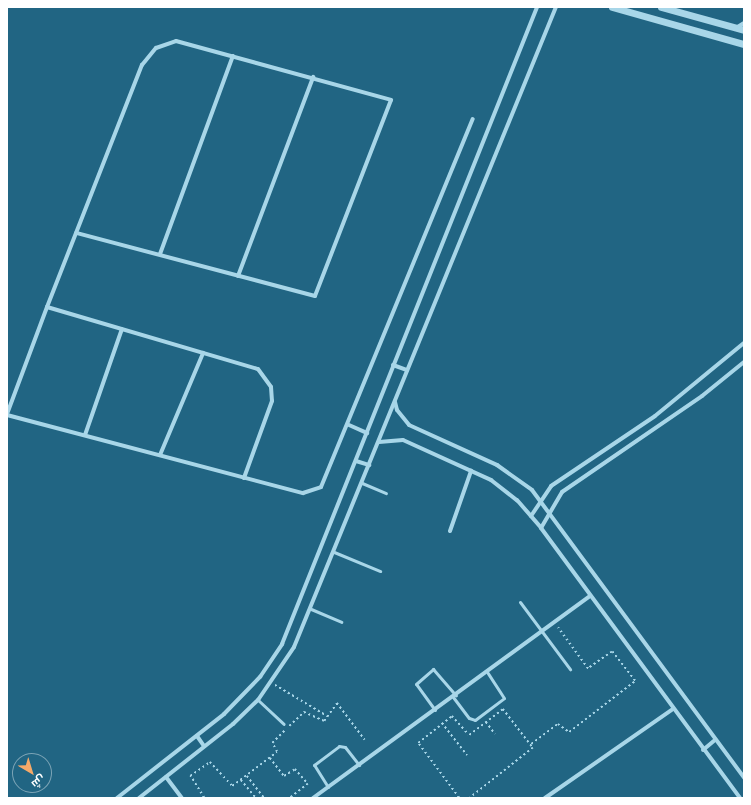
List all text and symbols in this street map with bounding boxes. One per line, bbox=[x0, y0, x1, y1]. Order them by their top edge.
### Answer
north arrow bbox=[12, 753, 52, 793]
text: ش bbox=[30, 773, 48, 791]

